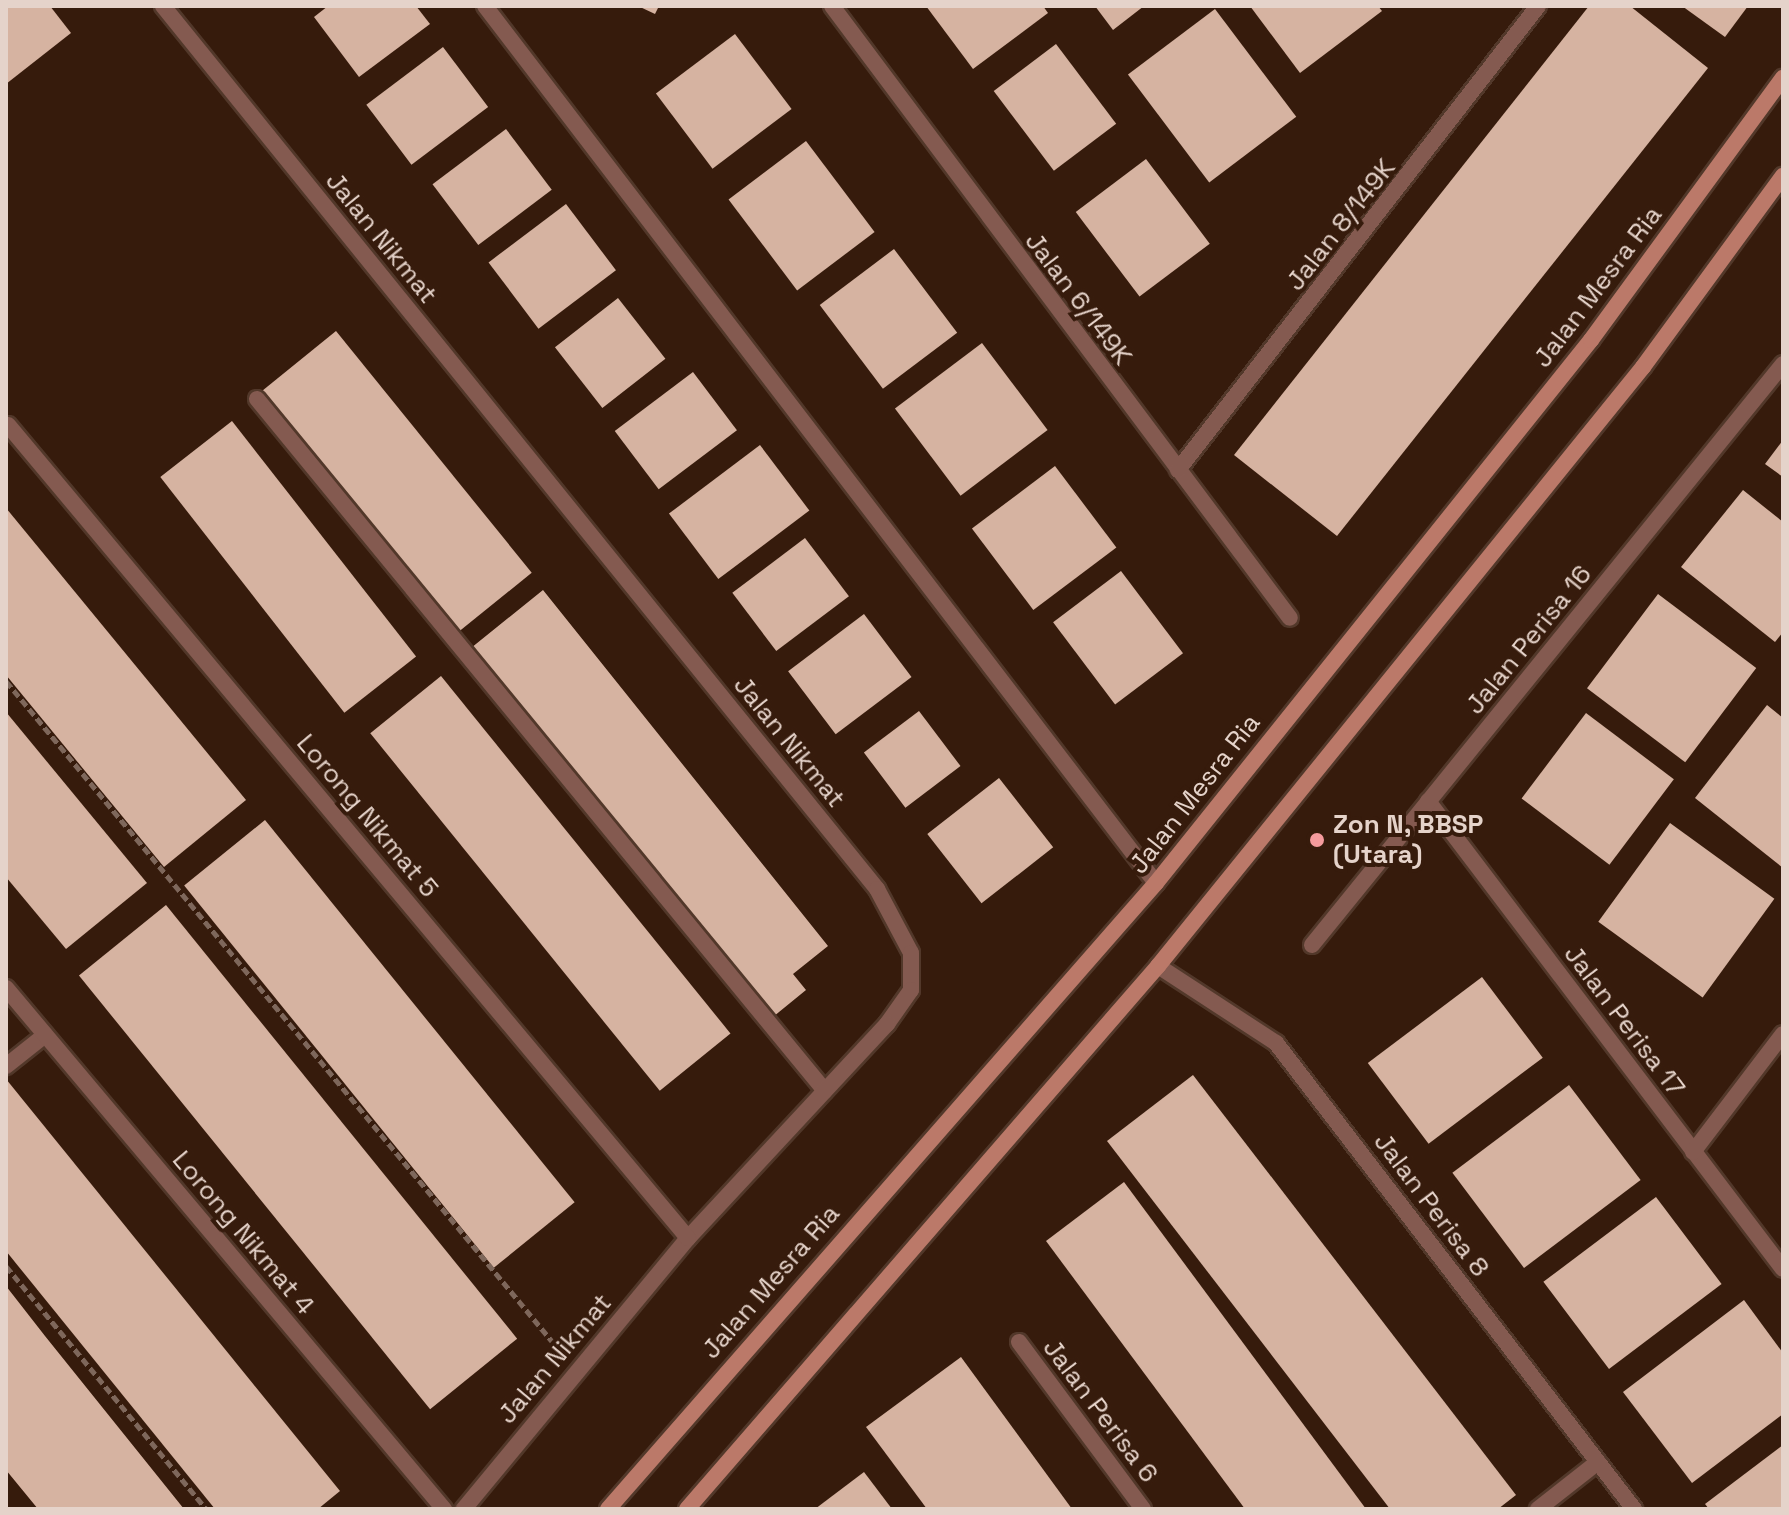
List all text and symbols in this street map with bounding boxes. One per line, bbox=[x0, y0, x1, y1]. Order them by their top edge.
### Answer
street label: Jalan 8/149K bbox=[1280, 153, 1402, 297]
street label: Jalan Nikmat bbox=[319, 166, 443, 310]
street label: Jalan Mesra Ria bbox=[1527, 200, 1669, 374]
street label: Jalan 6/149K bbox=[1018, 226, 1138, 372]
street label: Jalan Perisa 16 bbox=[1459, 559, 1599, 721]
street label: Jalan Nikmat bbox=[727, 670, 851, 814]
street label: Jalan Mesra Ria bbox=[1123, 708, 1267, 880]
street label: Lorong Nikmat 5 bbox=[290, 728, 444, 904]
place label: Zon N, BBSP (Utara) bbox=[1333, 809, 1484, 870]
marker: Zon N, BBSP (Utara) bbox=[1308, 831, 1326, 849]
street label: Jalan Perisa 17 bbox=[1557, 939, 1691, 1103]
street label: Jalan Perisa 8 bbox=[1367, 1127, 1495, 1283]
street label: Lorong Nikmat 4 bbox=[166, 1145, 320, 1321]
street label: Jalan Mesra Ria bbox=[696, 1199, 846, 1365]
street label: Jalan Nikmat bbox=[492, 1288, 618, 1430]
street label: Jalan Perisa 6 bbox=[1036, 1333, 1164, 1489]

